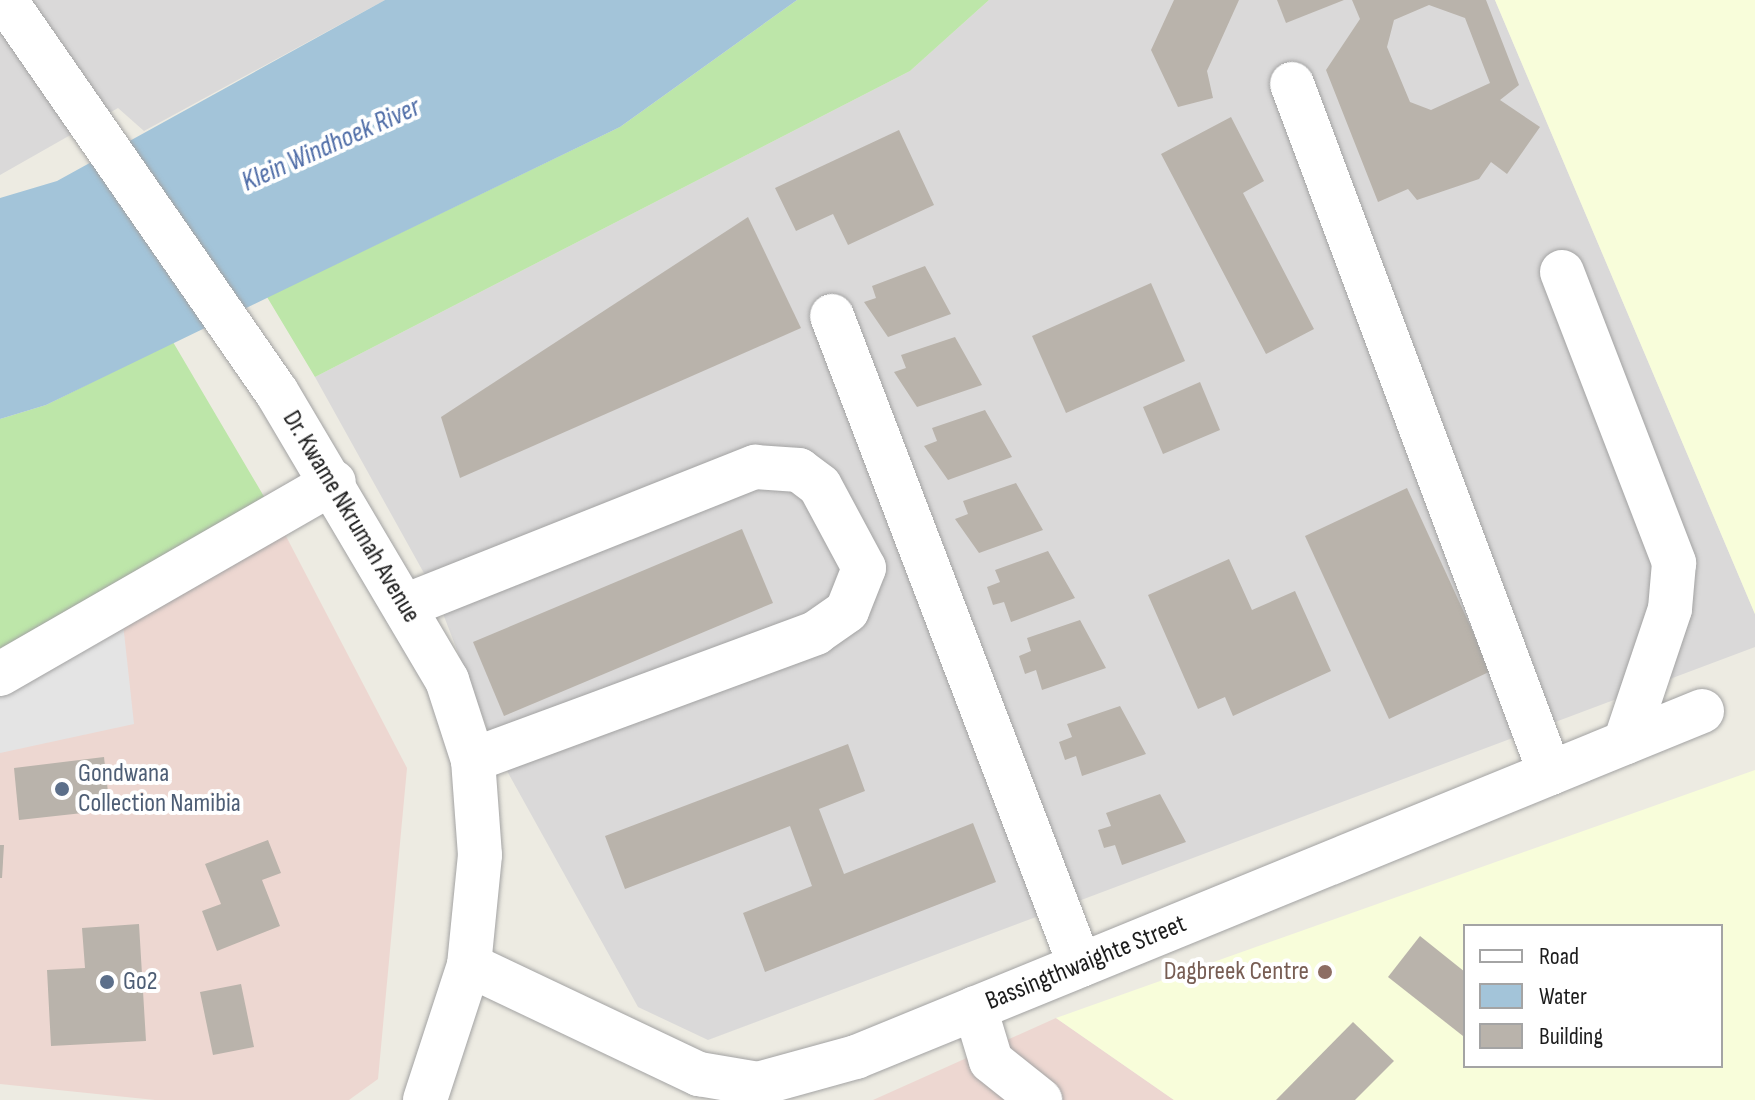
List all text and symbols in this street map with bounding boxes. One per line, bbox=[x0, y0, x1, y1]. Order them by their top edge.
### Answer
water label: Klein Windhoek River bbox=[237, 91, 425, 199]
street label: Dr. Kwame Nkrumah Avenue bbox=[275, 405, 427, 629]
place label: Gondwana Collection Namibia bbox=[78, 758, 241, 820]
marker: Gondwana Collection Namibia bbox=[53, 780, 71, 798]
street label: Bassingthwaighte Street bbox=[981, 909, 1191, 1017]
legend bbox=[1463, 924, 1723, 1068]
text: Road bbox=[1539, 942, 1579, 971]
place label: Dagbreek Centre bbox=[1164, 956, 1309, 988]
marker: Dagbreek Centre bbox=[1316, 963, 1334, 981]
place label: Go2 bbox=[123, 966, 158, 998]
marker: Go2 bbox=[98, 973, 116, 991]
text: Water bbox=[1539, 982, 1587, 1011]
text: Building bbox=[1539, 1022, 1603, 1051]

